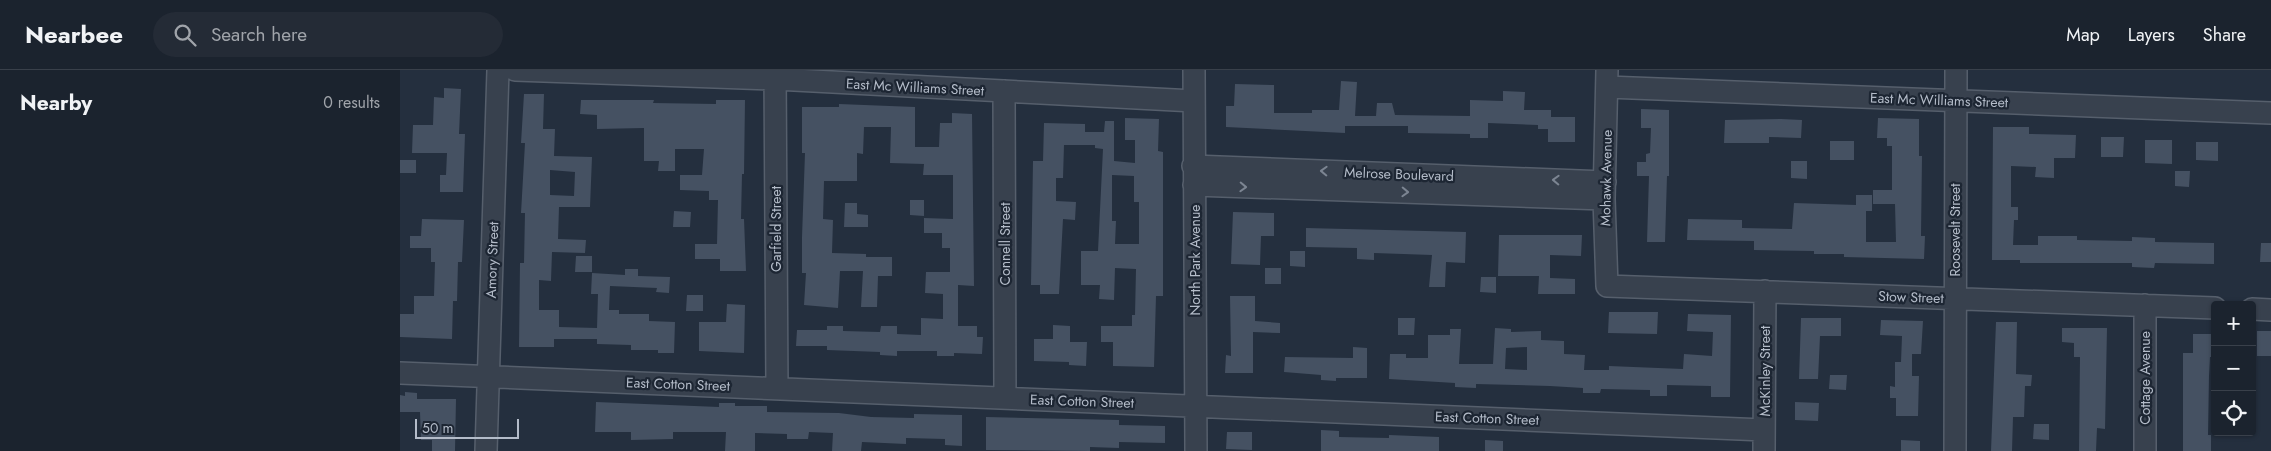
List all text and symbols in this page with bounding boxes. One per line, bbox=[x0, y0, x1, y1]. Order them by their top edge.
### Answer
search box bbox=[153, 12, 503, 57]
text: Nearbee bbox=[25, 17, 123, 52]
icon: search bbox=[171, 21, 199, 49]
text: Search here bbox=[211, 21, 307, 48]
text: Map bbox=[2066, 22, 2100, 48]
text: Layers bbox=[2128, 22, 2175, 48]
text: Share bbox=[2203, 22, 2246, 48]
street label: East Mc Williams Street bbox=[845, 73, 985, 101]
text: Nearby bbox=[20, 88, 92, 118]
street label: East Mc Williams Street bbox=[1870, 88, 2009, 112]
text: 0 results bbox=[323, 91, 380, 114]
street label: Mohawk Avenue bbox=[1595, 130, 1617, 226]
street label: Melrose Boulevard bbox=[1344, 162, 1454, 186]
one-way arrow bbox=[1319, 166, 1327, 177]
one-way arrow bbox=[1552, 175, 1560, 186]
one-way arrow bbox=[1239, 181, 1247, 192]
street label: Roosevelt Street bbox=[1945, 183, 1965, 277]
street label: Garfield Street bbox=[766, 185, 786, 272]
one-way arrow bbox=[1402, 187, 1410, 197]
street label: Connell Street bbox=[995, 202, 1015, 286]
street label: North Park Avenue bbox=[1185, 205, 1205, 315]
street label: Amory Street bbox=[481, 221, 503, 299]
street label: Stow Street bbox=[1878, 286, 1945, 308]
map controls bbox=[2211, 301, 2256, 436]
button: + bbox=[2211, 301, 2256, 346]
street label: McKinley Street bbox=[1755, 325, 1775, 416]
street label: Cottage Avenue bbox=[2135, 331, 2155, 425]
button: − bbox=[2211, 346, 2256, 391]
street label: East Cotton Street bbox=[626, 372, 731, 396]
street label: East Cotton Street bbox=[1030, 389, 1135, 413]
button: locate bbox=[2211, 391, 2256, 436]
street label: East Cotton Street bbox=[1435, 406, 1540, 430]
scale bar bbox=[415, 416, 519, 439]
text: 50 m bbox=[422, 418, 453, 438]

